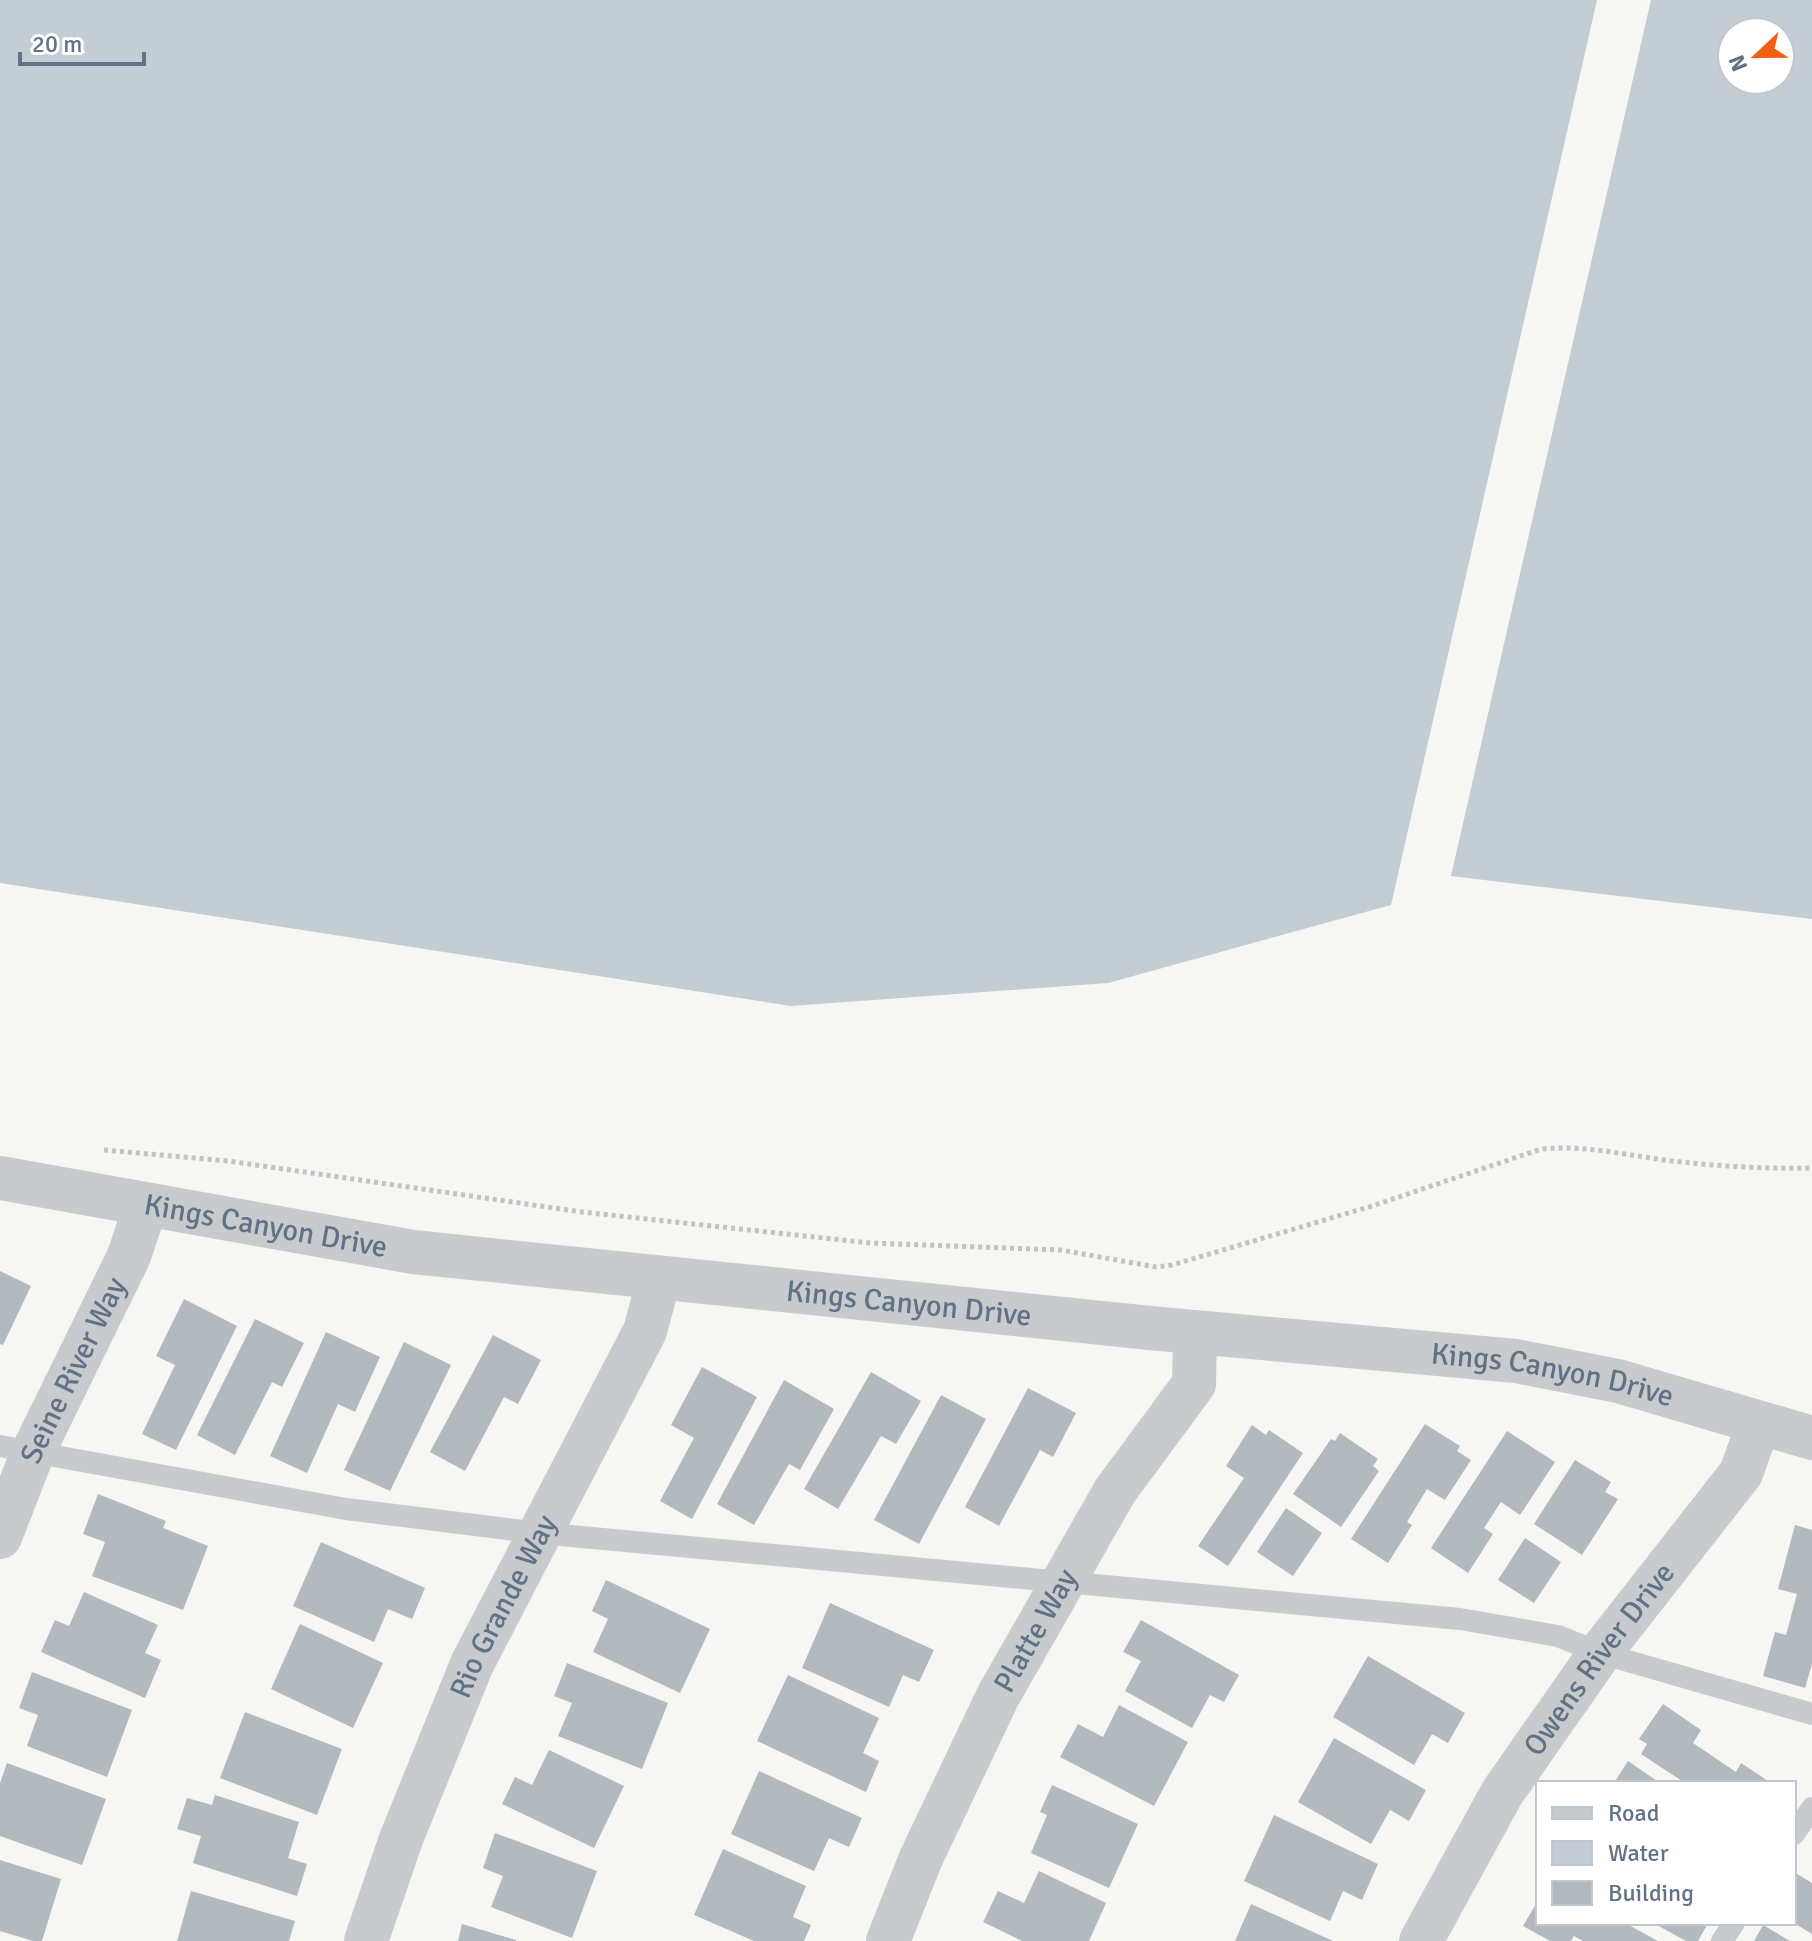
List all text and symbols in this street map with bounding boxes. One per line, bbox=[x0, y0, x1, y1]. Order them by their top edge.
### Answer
scale bar bbox=[20, 16, 144, 66]
north arrow bbox=[1716, 16, 1796, 96]
text: 20 m bbox=[32, 29, 82, 59]
text: N bbox=[1723, 51, 1753, 75]
street label: Kings Canyon Drive bbox=[141, 1186, 390, 1266]
street label: Seine River Way bbox=[12, 1271, 135, 1469]
street label: Kings Canyon Drive bbox=[784, 1273, 1033, 1335]
street label: Kings Canyon Drive bbox=[1429, 1335, 1678, 1415]
street label: Rio Grande Way bbox=[442, 1509, 565, 1704]
street label: Owens River Drive bbox=[1516, 1555, 1683, 1763]
street label: Platte Way bbox=[986, 1562, 1086, 1699]
legend bbox=[1536, 1781, 1796, 1925]
text: Road bbox=[1608, 1798, 1659, 1828]
text: Water bbox=[1608, 1838, 1669, 1868]
text: Building bbox=[1608, 1878, 1694, 1908]

